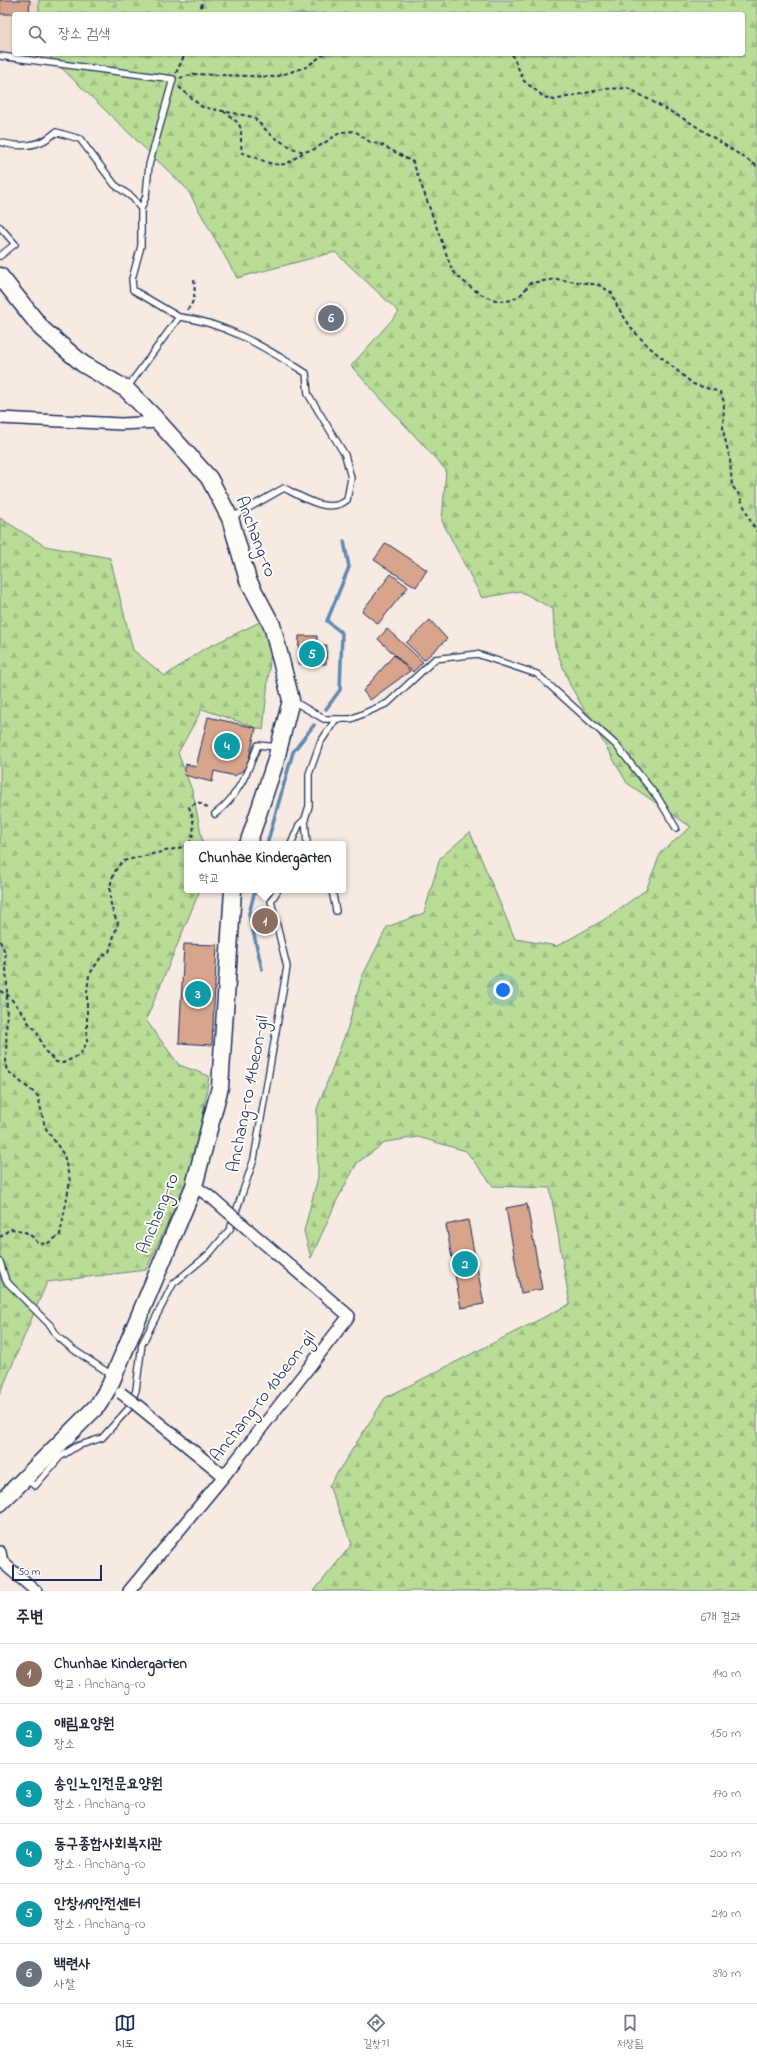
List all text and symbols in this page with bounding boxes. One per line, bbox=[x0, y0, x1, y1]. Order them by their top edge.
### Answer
search box bbox=[12, 12, 745, 56]
icon: search bbox=[26, 23, 48, 45]
text: 장소 검색 bbox=[58, 23, 110, 45]
pin: 6 bbox=[318, 303, 344, 333]
street label: Anchang-ro bbox=[227, 493, 282, 582]
pin: 5 bbox=[299, 639, 325, 669]
pin: 4 bbox=[214, 731, 240, 761]
popup bbox=[184, 841, 346, 893]
text: Chunhae Kindergarten bbox=[199, 847, 331, 869]
text: 학교 bbox=[199, 869, 220, 888]
pin: 1 bbox=[252, 906, 278, 936]
pin: 3 bbox=[185, 979, 211, 1009]
your location bbox=[493, 980, 513, 1000]
street label: Anchang-ro 14beon-gil bbox=[221, 1013, 278, 1175]
street label: Anchang-ro bbox=[131, 1170, 188, 1259]
pin: 2 bbox=[452, 1249, 478, 1279]
street label: Anchang-ro 10beon-gil bbox=[205, 1326, 324, 1469]
scale bar bbox=[12, 1563, 102, 1582]
text: 50 m bbox=[18, 1564, 40, 1580]
text: 주변 bbox=[16, 1605, 43, 1630]
text: 6개 결과 bbox=[701, 1608, 741, 1627]
text: Chunhae Kindergarten bbox=[54, 1653, 187, 1675]
text: 1 bbox=[27, 1664, 31, 1683]
text: 140 m bbox=[713, 1664, 741, 1683]
text: 학교 · Anchang-ro bbox=[54, 1675, 146, 1694]
text: 애림요양원 bbox=[54, 1713, 114, 1735]
text: 2 bbox=[26, 1724, 32, 1743]
text: 150 m bbox=[710, 1724, 741, 1743]
text: 장소 bbox=[54, 1735, 75, 1754]
text: 송인노인전문요양원 bbox=[54, 1773, 163, 1795]
text: 3 bbox=[26, 1784, 32, 1803]
text: 170 m bbox=[713, 1784, 741, 1803]
text: 장소 · Anchang-ro bbox=[54, 1795, 146, 1814]
text: 동구종합사회복지관 bbox=[54, 1833, 163, 1855]
text: 4 bbox=[26, 1844, 32, 1863]
text: 200 m bbox=[710, 1844, 741, 1863]
text: 장소 · Anchang-ro bbox=[54, 1855, 146, 1874]
text: 안창119안전센터 bbox=[54, 1893, 140, 1915]
text: 5 bbox=[25, 1904, 33, 1923]
text: 210 m bbox=[711, 1904, 741, 1923]
text: 장소 · Anchang-ro bbox=[54, 1915, 146, 1934]
text: 백련사 bbox=[54, 1953, 90, 1975]
text: 6 bbox=[26, 1964, 32, 1983]
text: 390 m bbox=[713, 1964, 741, 1983]
text: 사찰 bbox=[54, 1975, 75, 1994]
tab: 지도 bbox=[114, 2012, 136, 2052]
tab: 길찾기 bbox=[363, 2012, 389, 2052]
tab: 저장됨 bbox=[617, 2012, 643, 2052]

